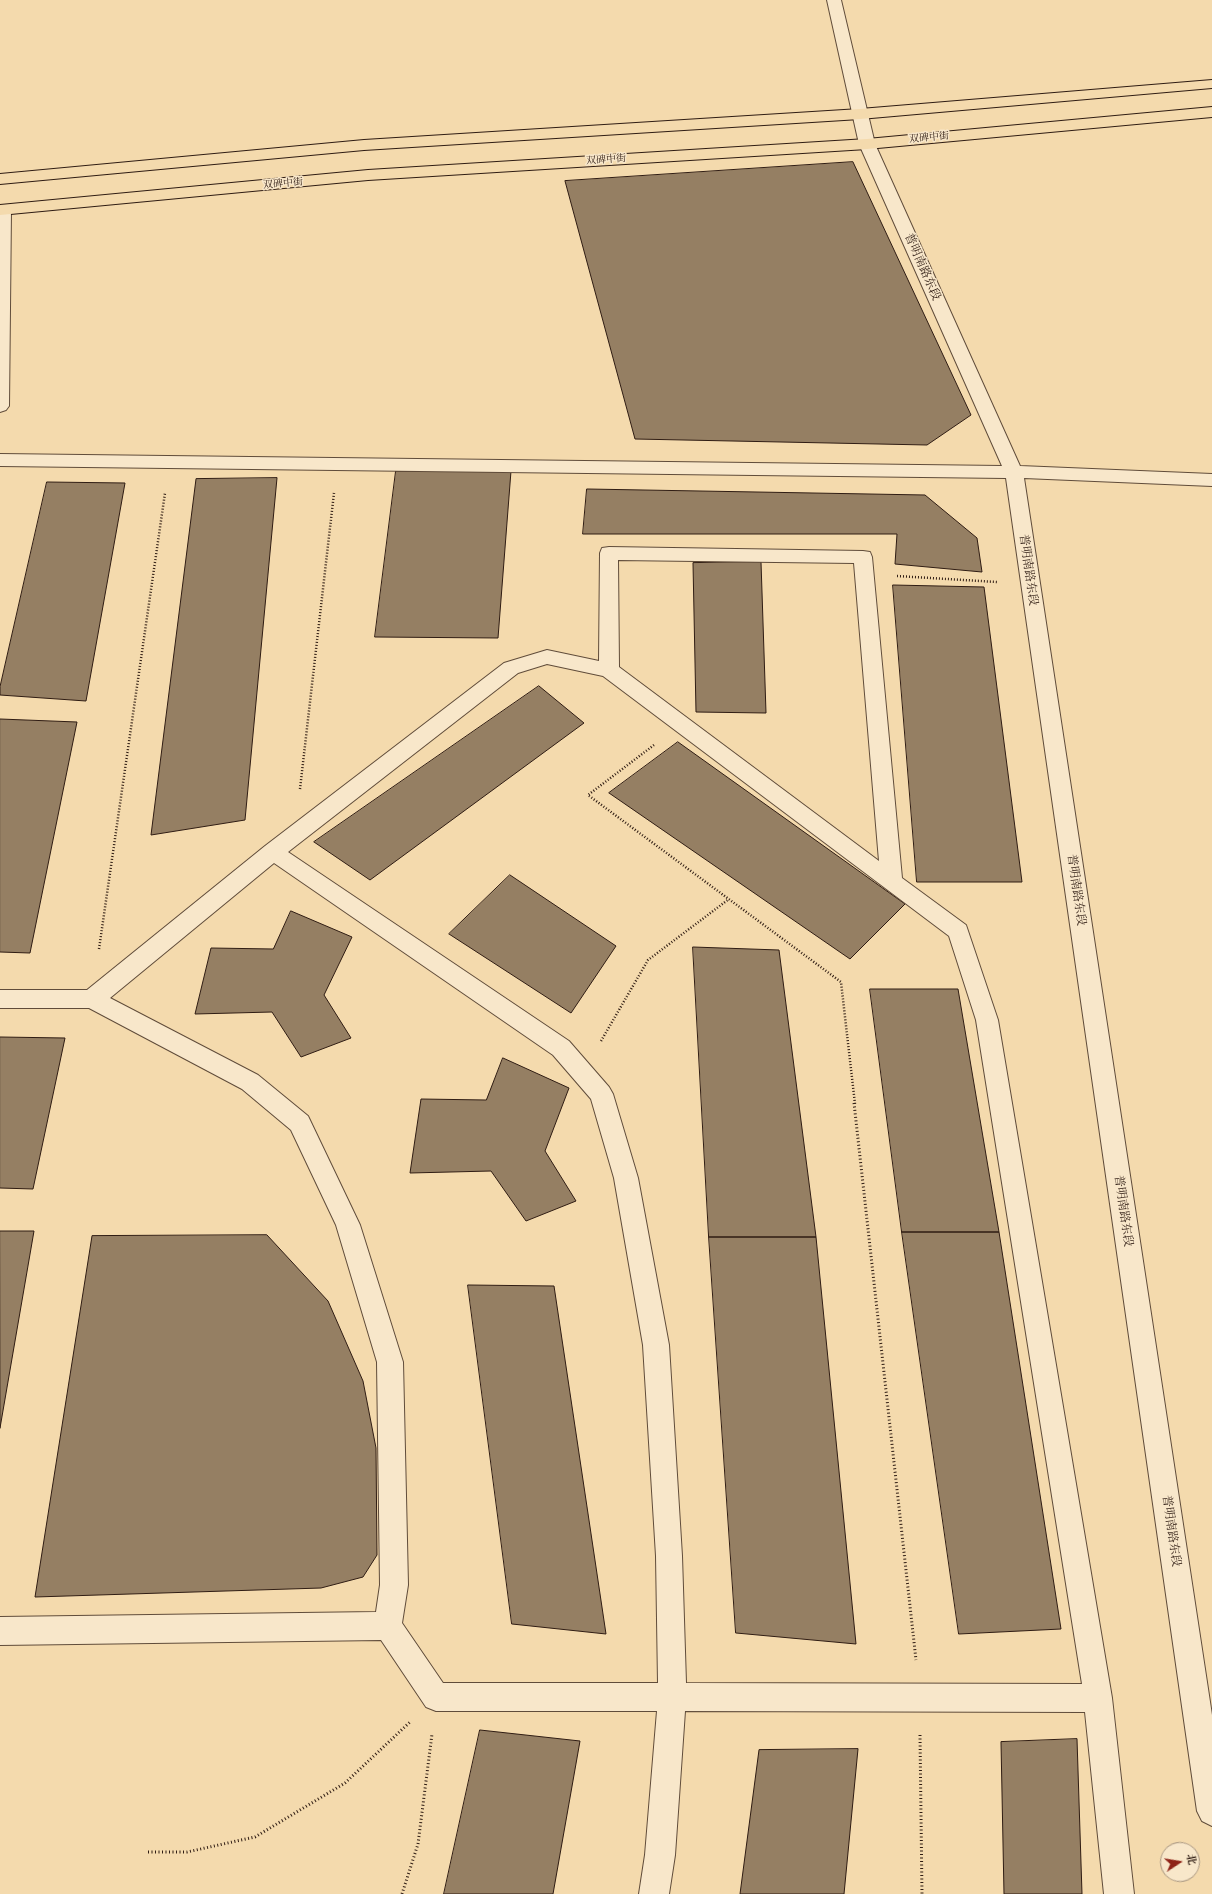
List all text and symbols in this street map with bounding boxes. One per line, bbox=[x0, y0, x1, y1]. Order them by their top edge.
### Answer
street label: 双碑中街 bbox=[909, 130, 949, 146]
street label: 双碑中街 bbox=[586, 153, 626, 167]
street label: 双碑中街 bbox=[263, 176, 303, 192]
street label: 普明南路东段 bbox=[901, 231, 943, 303]
street label: 普明南路东段 bbox=[1016, 533, 1040, 607]
street label: 普明南路东段 bbox=[1064, 853, 1088, 927]
street label: 普明南路东段 bbox=[1111, 1174, 1135, 1248]
street label: 普明南路东段 bbox=[1159, 1494, 1183, 1568]
north arrow bbox=[1160, 1842, 1200, 1882]
text: 北 bbox=[1184, 1853, 1199, 1866]

